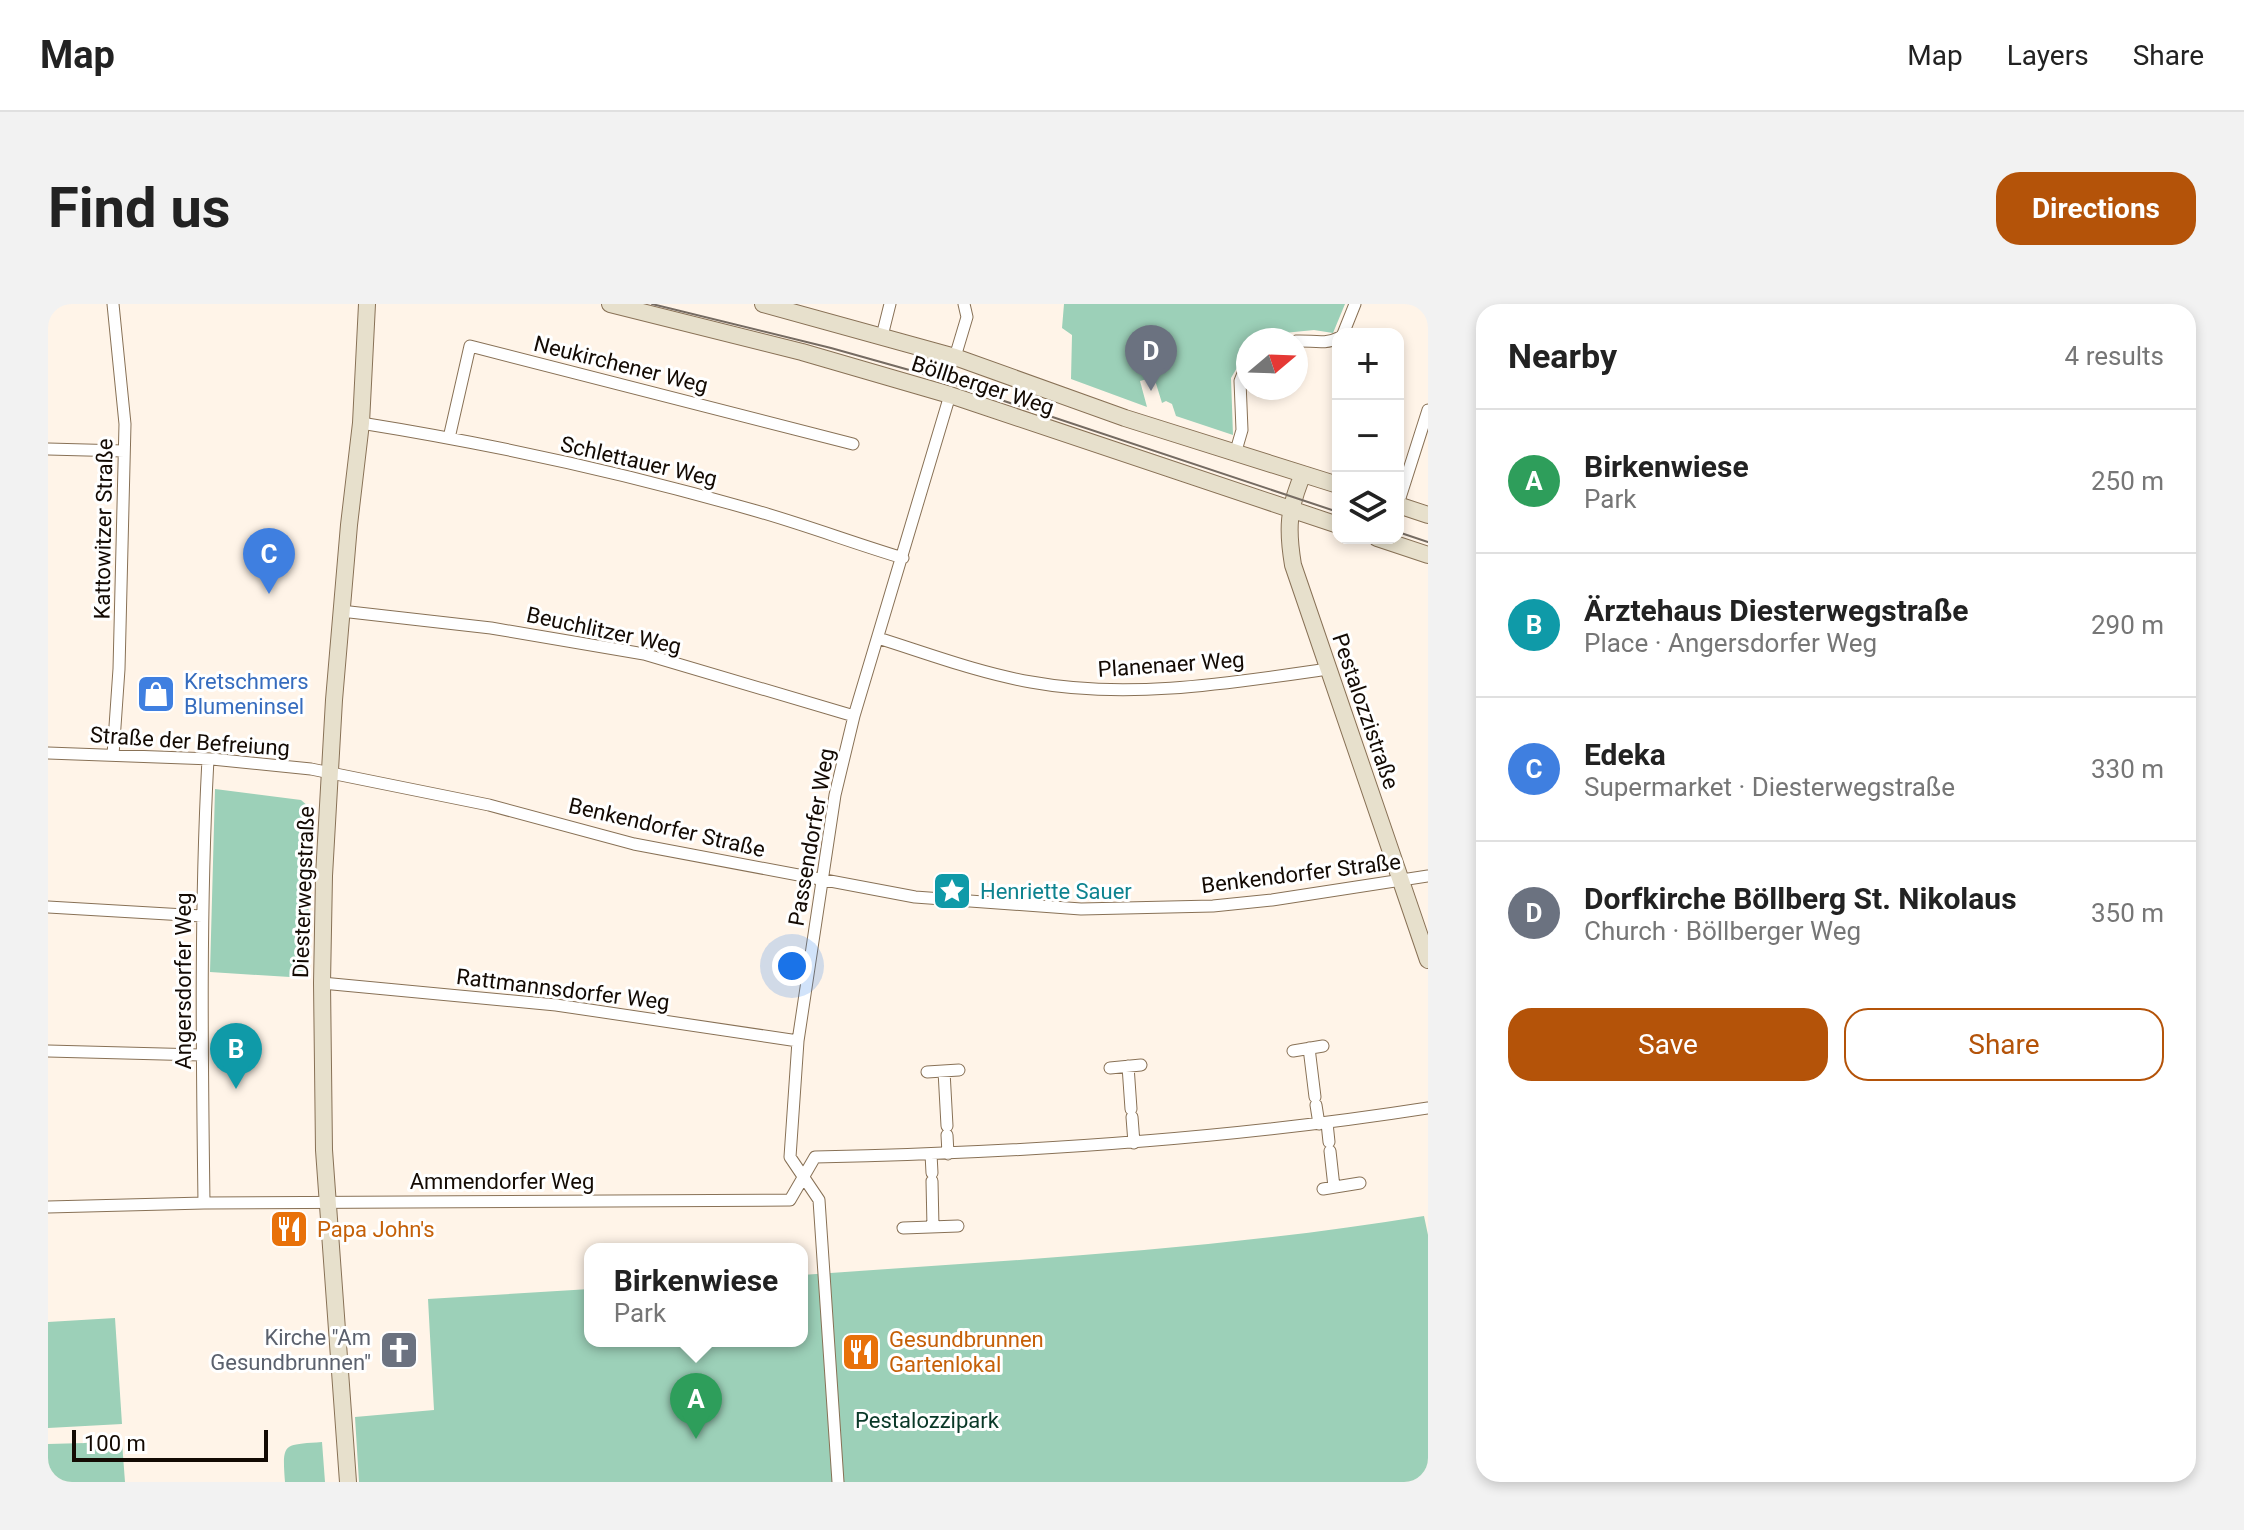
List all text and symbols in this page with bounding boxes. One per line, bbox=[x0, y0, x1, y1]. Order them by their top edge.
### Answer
text: Map bbox=[40, 33, 115, 77]
text: Map bbox=[1907, 39, 1963, 72]
text: Layers bbox=[2007, 39, 2089, 72]
text: Share bbox=[2133, 39, 2204, 72]
button: Directions bbox=[1996, 172, 2196, 245]
text: Find us bbox=[48, 175, 231, 241]
pin: D bbox=[1125, 325, 1177, 391]
north arrow bbox=[1236, 328, 1308, 400]
map controls bbox=[1332, 328, 1404, 544]
button: + bbox=[1332, 328, 1404, 400]
street label: Neukirchener Weg bbox=[531, 331, 710, 398]
text: Nearby bbox=[1508, 336, 1617, 376]
text: 4 results bbox=[2065, 341, 2164, 371]
street label: Böllberger Weg bbox=[908, 351, 1057, 420]
button: − bbox=[1332, 400, 1404, 472]
street label: Schlettauer Weg bbox=[558, 431, 720, 492]
street label: Kattowitzer Straße bbox=[89, 438, 118, 620]
text: Birkenwiese bbox=[1584, 449, 1749, 484]
text: A bbox=[1525, 466, 1543, 496]
text: 250 m bbox=[2091, 466, 2164, 496]
button: layers bbox=[1332, 472, 1404, 544]
text: Park bbox=[1584, 484, 1636, 514]
pin: C bbox=[243, 528, 295, 594]
text: Ärztehaus Diesterwegstraße bbox=[1584, 593, 1969, 628]
street label: Beuchlitzer Weg bbox=[524, 602, 684, 659]
text: B bbox=[1526, 610, 1542, 640]
text: 290 m bbox=[2091, 610, 2164, 640]
text: Place · Angersdorfer Weg bbox=[1584, 628, 1877, 658]
street label: Pestalozzistraße bbox=[1327, 630, 1404, 792]
street label: Planenaer Weg bbox=[1097, 647, 1245, 682]
place label: Kretschmers Blumeninsel bbox=[184, 669, 309, 719]
shop icon: Kretschmers Blumeninsel bbox=[135, 673, 177, 715]
street label: Straße der Befreiung bbox=[89, 722, 291, 761]
text: Edeka bbox=[1584, 737, 1666, 772]
street label: Passendorfer Weg bbox=[784, 746, 839, 928]
text: C bbox=[1525, 754, 1543, 784]
text: 330 m bbox=[2091, 754, 2164, 784]
text: Supermarket · Diesterwegstraße bbox=[1584, 772, 1955, 802]
street label: Benkendorfer Straße bbox=[566, 793, 768, 862]
street label: Diesterwegstraße bbox=[288, 806, 319, 978]
street label: Benkendorfer Straße bbox=[1200, 849, 1402, 898]
place icon: Henriette Sauer bbox=[931, 870, 973, 912]
place label: Henriette Sauer bbox=[980, 879, 1132, 904]
text: Dorfkirche Böllberg St. Nikolaus bbox=[1584, 881, 2017, 916]
street label: Angersdorfer Weg bbox=[171, 892, 196, 1070]
text: D bbox=[1526, 898, 1542, 928]
text: 350 m bbox=[2091, 898, 2164, 928]
text: Church · Böllberger Weg bbox=[1584, 916, 1861, 946]
your location bbox=[772, 946, 812, 986]
street label: Rattmannsdorfer Weg bbox=[455, 964, 671, 1015]
button: Save bbox=[1508, 1008, 1828, 1081]
button: Share bbox=[1844, 1008, 2164, 1081]
pin: B bbox=[210, 1023, 262, 1089]
street label: Ammendorfer Weg bbox=[410, 1169, 594, 1194]
restaurant icon: Papa John's bbox=[268, 1208, 310, 1250]
place label: Papa John's bbox=[317, 1217, 435, 1242]
popup bbox=[584, 1243, 808, 1347]
text: Birkenwiese bbox=[614, 1263, 778, 1298]
text: Park bbox=[614, 1298, 666, 1328]
place label: Kirche "Am Gesundbrunnen" bbox=[210, 1325, 371, 1375]
place label: Gesundbrunnen Gartenlokal bbox=[889, 1327, 1044, 1377]
church icon: Kirche "Am Gesundbrunnen" bbox=[378, 1329, 420, 1371]
restaurant icon: Gesundbrunnen Gartenlokal bbox=[840, 1331, 882, 1373]
pin: A bbox=[670, 1373, 722, 1439]
park label: Pestalozzipark bbox=[855, 1408, 1000, 1433]
scale bar bbox=[72, 1426, 268, 1462]
text: 100 m bbox=[84, 1431, 146, 1456]

